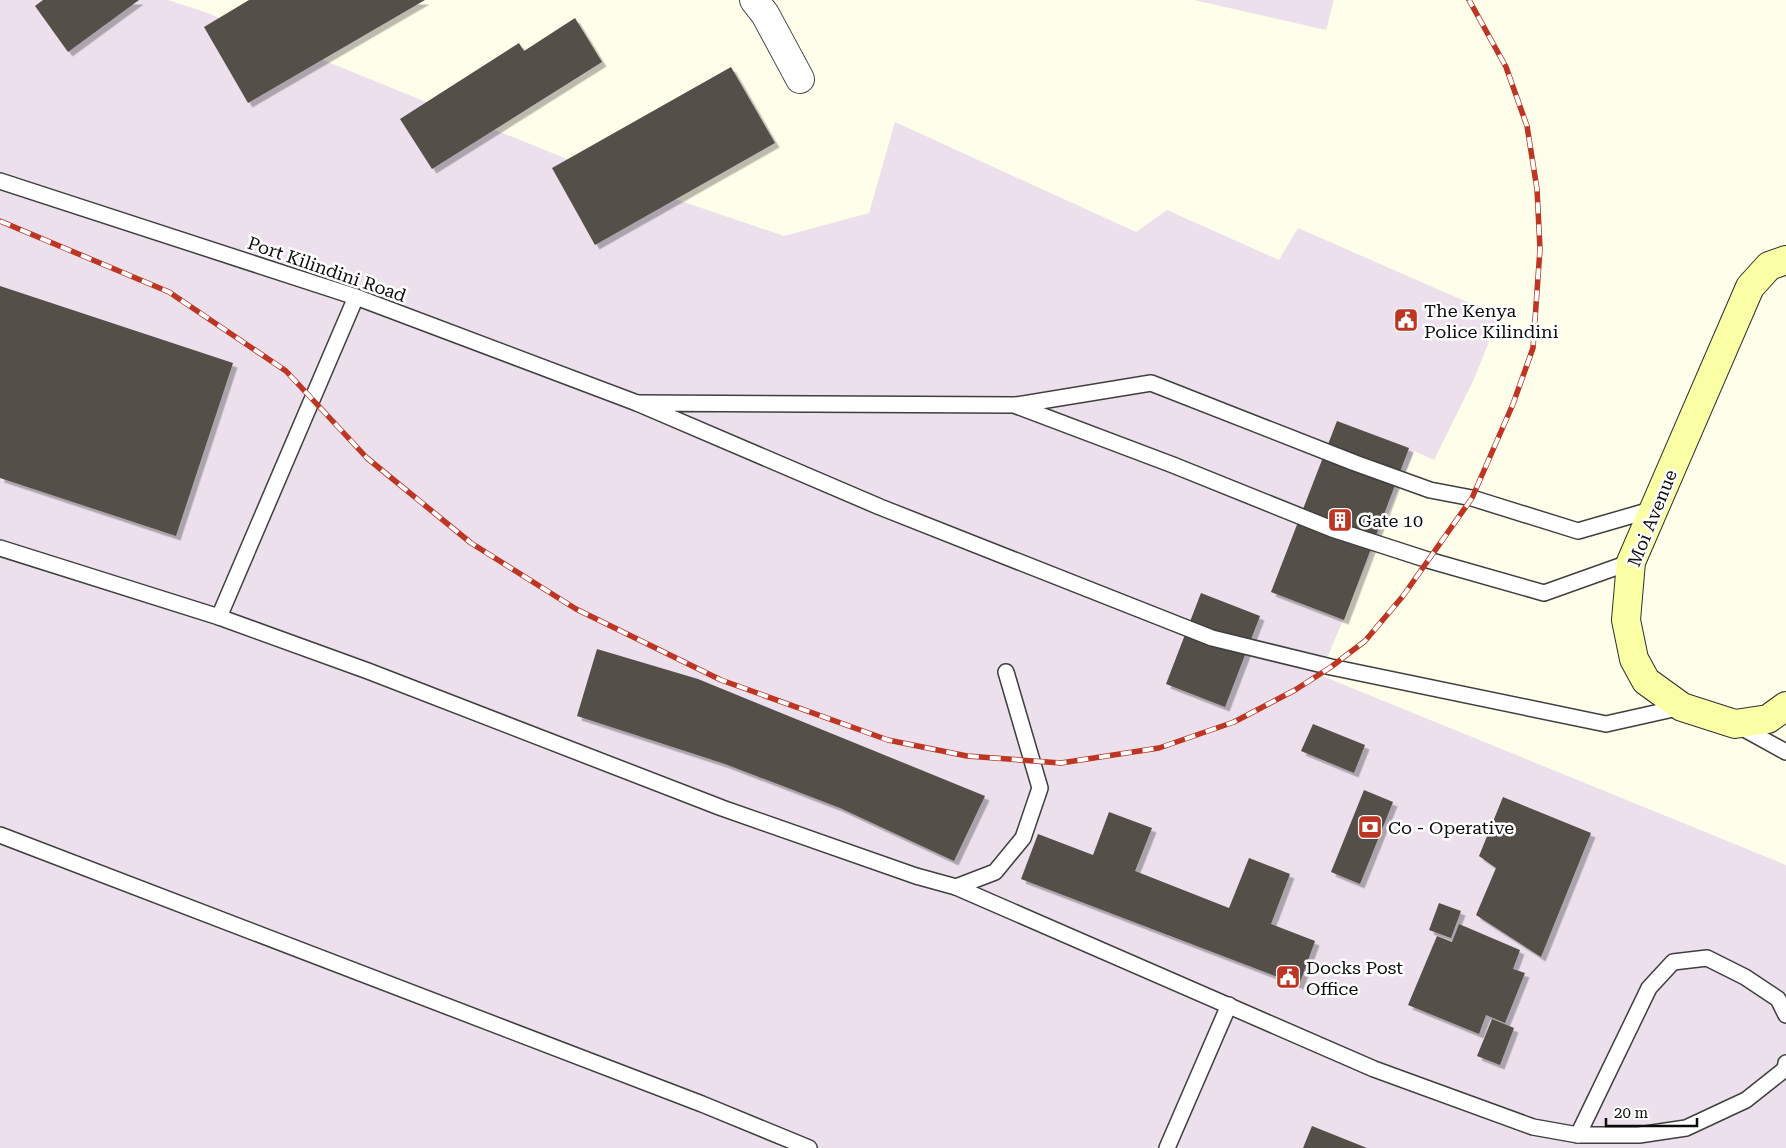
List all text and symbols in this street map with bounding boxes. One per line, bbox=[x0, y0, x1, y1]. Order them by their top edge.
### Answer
street label: Port Kilindini Road bbox=[245, 232, 409, 306]
place label: The Kenya Police Kilindini bbox=[1424, 300, 1559, 342]
public building icon: The Kenya Police Kilindini bbox=[1393, 307, 1419, 333]
street label: Moi Avenue bbox=[1623, 466, 1681, 570]
building icon: Gate 10 bbox=[1327, 507, 1353, 533]
place label: Gate 10 bbox=[1358, 510, 1423, 531]
bank icon: Co - Operative bbox=[1357, 814, 1383, 840]
place label: Co - Operative bbox=[1388, 817, 1514, 838]
place label: Docks Post Office bbox=[1306, 957, 1403, 999]
public building icon: Docks Post Office bbox=[1275, 964, 1301, 990]
scale bar bbox=[1606, 1096, 1697, 1128]
text: 20 m bbox=[1614, 1104, 1649, 1122]

